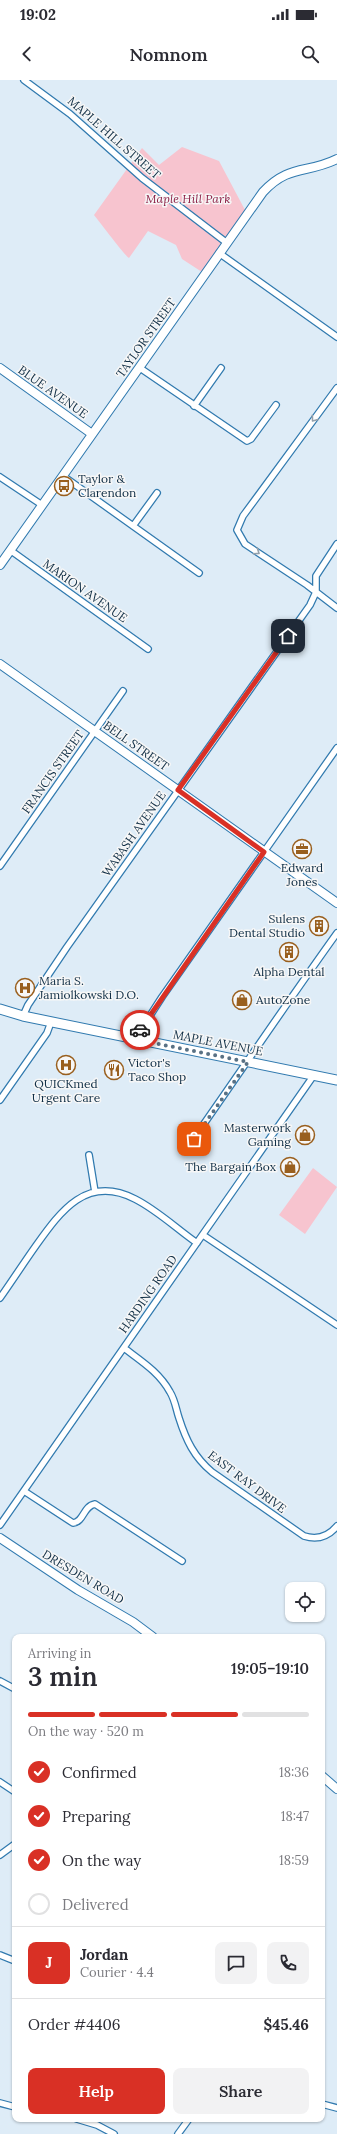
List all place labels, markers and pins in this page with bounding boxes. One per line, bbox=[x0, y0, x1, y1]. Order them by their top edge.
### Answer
place label: Taylor & Clarendon bbox=[78, 471, 136, 500]
bus stop icon: Taylor & Clarendon bbox=[53, 475, 75, 497]
pin bbox=[271, 619, 305, 653]
office icon: Edward Jones bbox=[291, 838, 313, 860]
place label: Edward Jones bbox=[281, 860, 323, 889]
place label: Sulens Dental Studio bbox=[229, 911, 305, 940]
building icon: Sulens Dental Studio bbox=[308, 915, 330, 937]
building icon: Alpha Dental bbox=[278, 941, 300, 963]
place label: Alpha Dental bbox=[252, 964, 325, 979]
place label: Maria S. Jamiolkowski D.O. bbox=[38, 973, 139, 1002]
hospital icon: Maria S. Jamiolkowski D.O. bbox=[14, 977, 36, 999]
shop icon: AutoZone bbox=[231, 989, 253, 1011]
place label: AutoZone bbox=[255, 992, 311, 1007]
hospital icon: QUICKmed Urgent Care bbox=[55, 1054, 77, 1076]
place label: Victor's Taco Shop bbox=[127, 1055, 186, 1084]
restaurant icon: Victor's Taco Shop bbox=[103, 1059, 125, 1081]
place label: QUICKmed Urgent Care bbox=[32, 1076, 101, 1105]
place label: Masterwork Gaming bbox=[224, 1120, 292, 1149]
pin bbox=[177, 1122, 211, 1156]
shop icon: Masterwork Gaming bbox=[294, 1124, 316, 1146]
shop icon: The Bargain Box bbox=[279, 1156, 301, 1178]
place label: The Bargain Box bbox=[185, 1159, 277, 1174]

